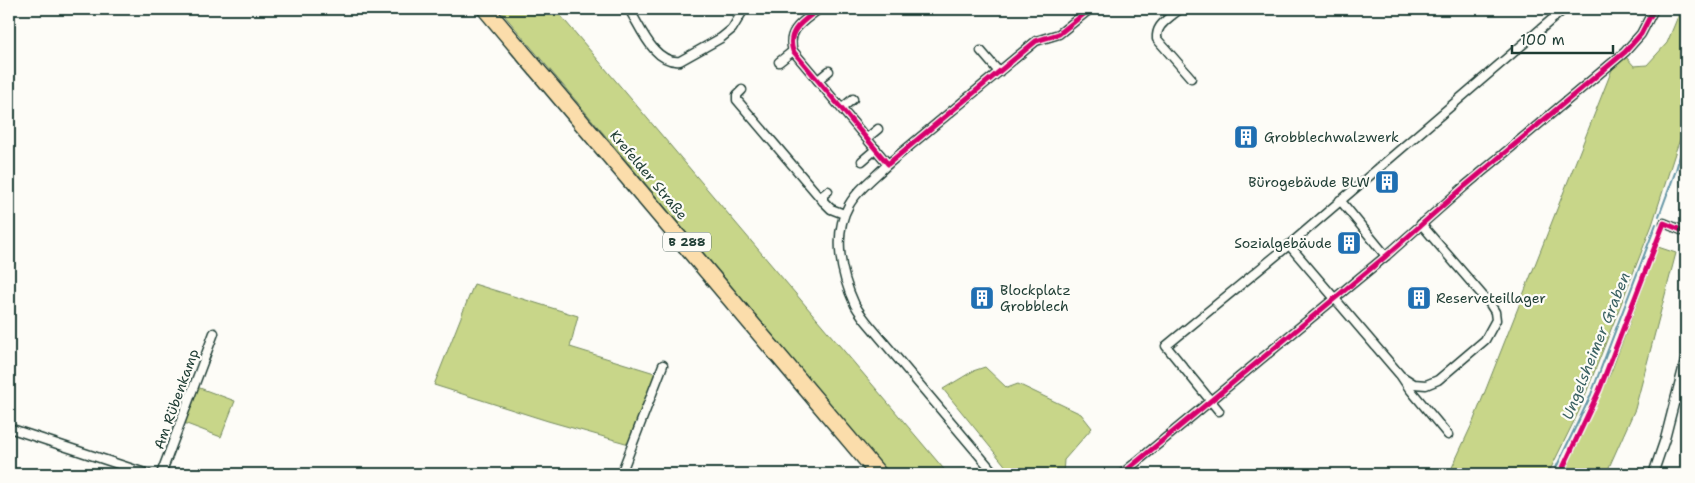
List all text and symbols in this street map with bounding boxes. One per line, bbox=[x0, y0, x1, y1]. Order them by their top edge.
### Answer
scale bar bbox=[1512, 22, 1614, 54]
text: 100 m bbox=[1520, 30, 1565, 50]
building icon: Grobblechwalzwerk bbox=[1233, 124, 1259, 150]
street label: Krefelder Straße bbox=[606, 127, 692, 223]
place label: Grobblechwalzwerk bbox=[1264, 128, 1399, 146]
building icon: Bürogebäude BLW bbox=[1374, 169, 1400, 195]
place label: Bürogebäude BLW bbox=[1248, 173, 1370, 191]
building icon: Sozialgebäude bbox=[1336, 230, 1362, 256]
road number: B 288 bbox=[663, 232, 711, 252]
place label: Sozialgebäude bbox=[1234, 234, 1332, 252]
water label: Ungelsheimer Graben bbox=[1557, 269, 1635, 423]
place label: Blockplatz Grobblech bbox=[1000, 281, 1071, 315]
building icon: Blockplatz Grobblech bbox=[969, 285, 995, 311]
building icon: Reserveteillager bbox=[1406, 285, 1432, 311]
place label: Reserveteillager bbox=[1436, 289, 1546, 307]
street label: Am Rübenkamp bbox=[150, 346, 203, 452]

